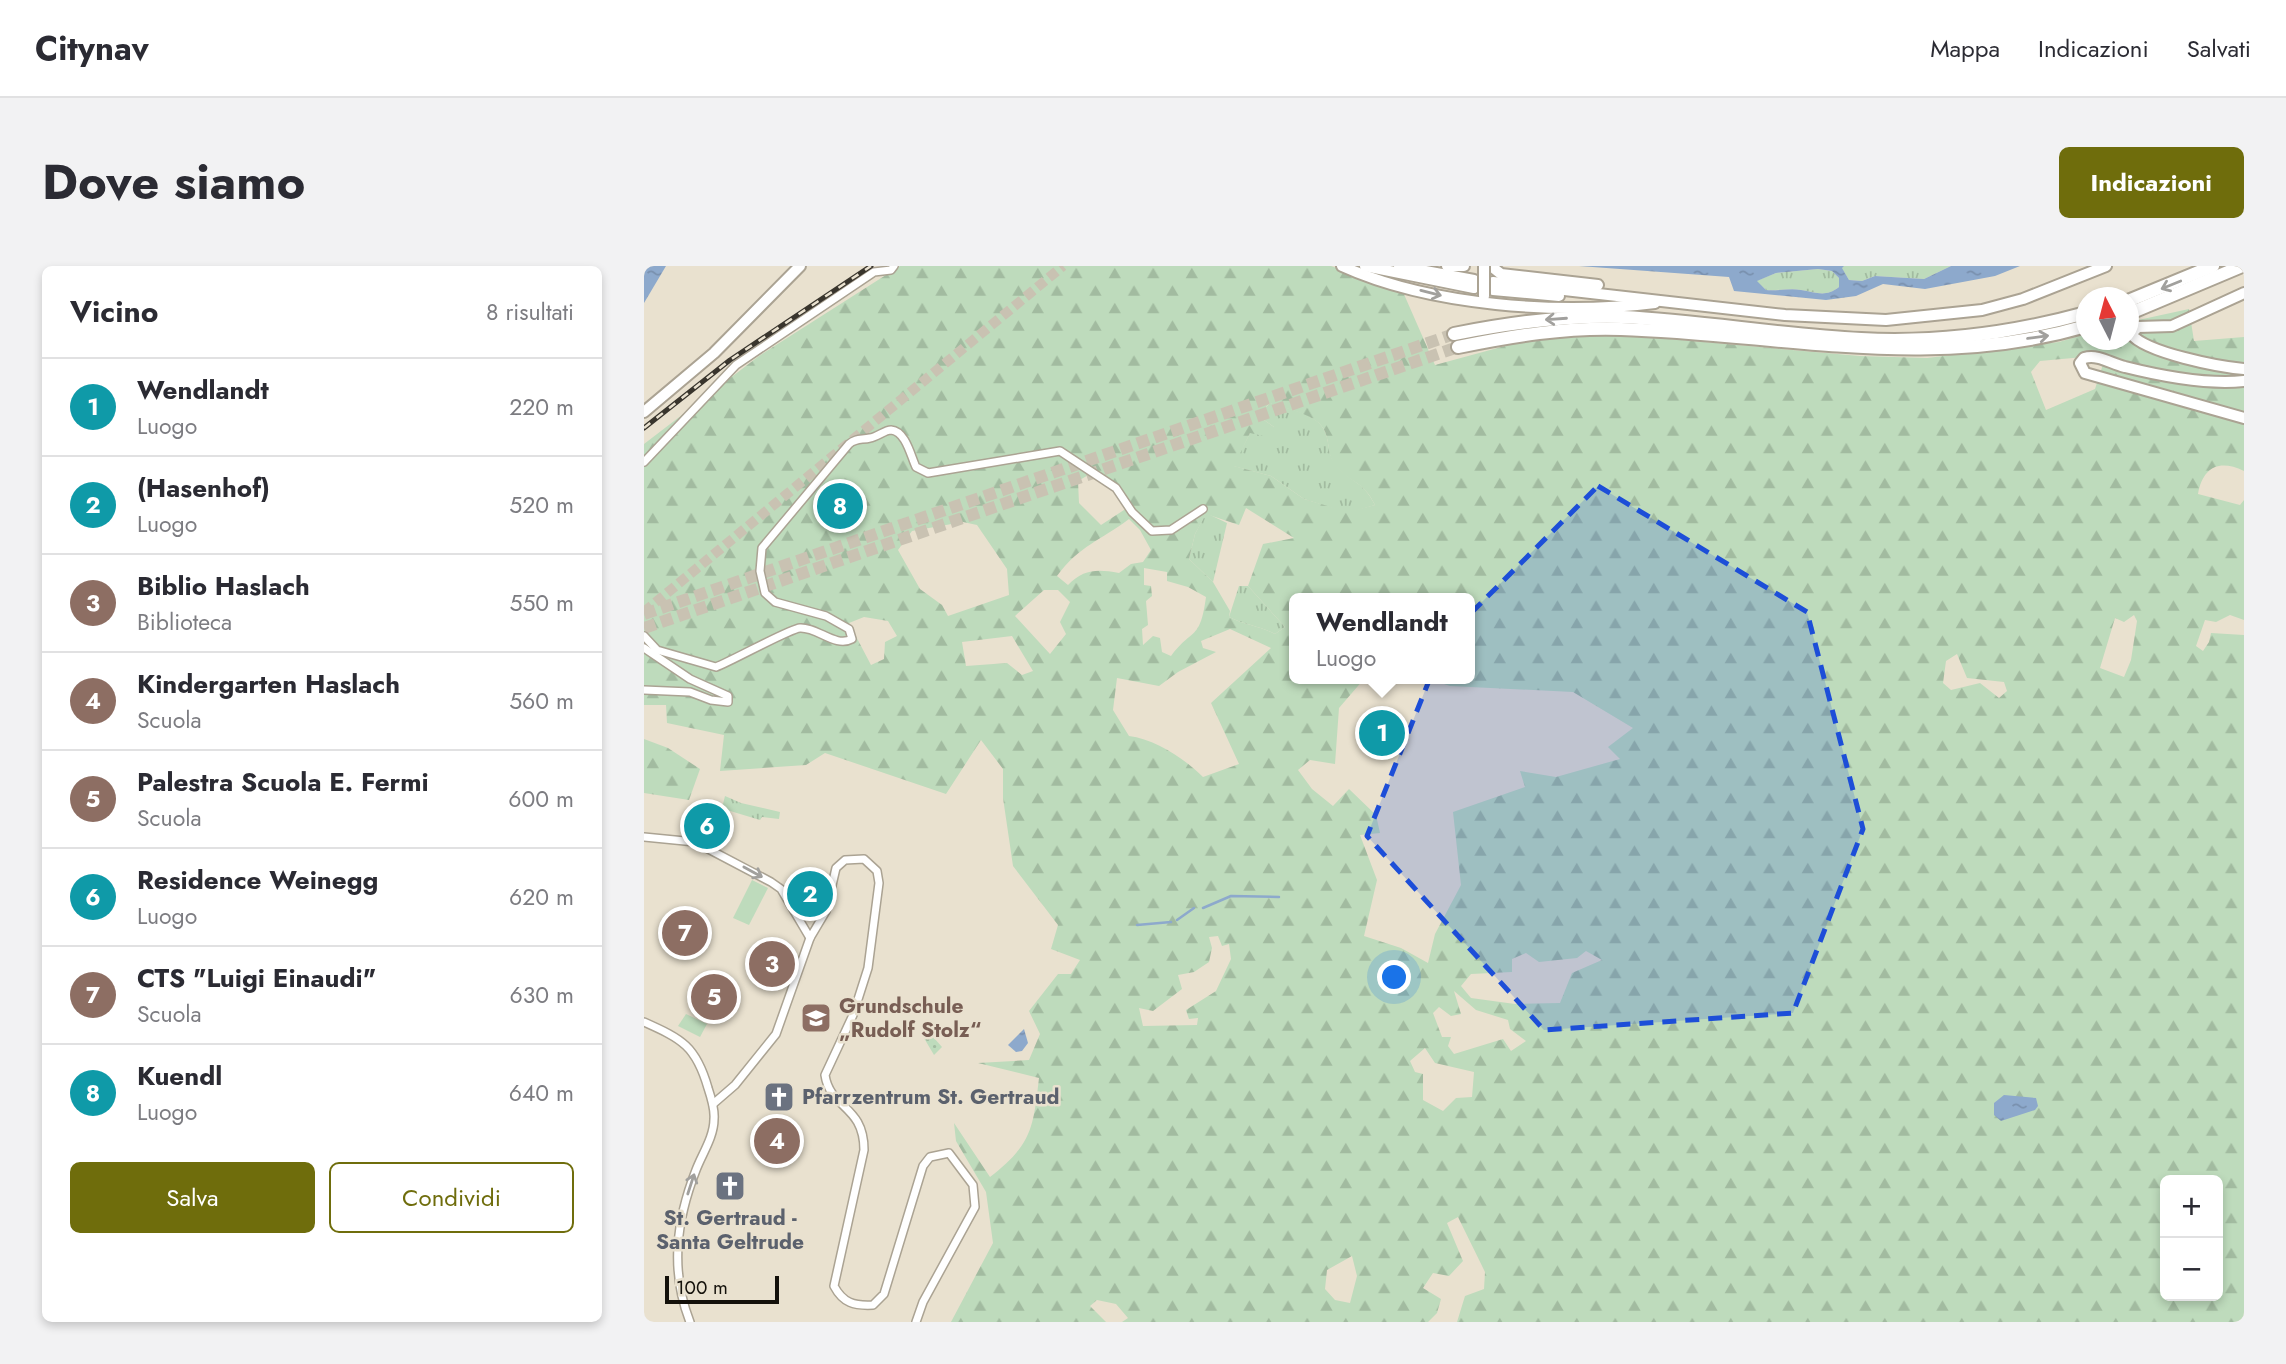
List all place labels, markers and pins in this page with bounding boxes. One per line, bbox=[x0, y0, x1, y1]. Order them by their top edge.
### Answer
pin: 8 bbox=[817, 480, 863, 532]
pin: 1 bbox=[1359, 707, 1405, 759]
pin: 6 bbox=[684, 800, 730, 852]
pin: 2 bbox=[787, 868, 833, 920]
pin: 7 bbox=[662, 907, 708, 959]
pin: 3 bbox=[749, 938, 795, 990]
pin: 5 bbox=[691, 971, 737, 1023]
place label: Grundschule „Rudolf Stolz“ bbox=[839, 991, 982, 1045]
school or university icon: Grundschule „Rudolf Stolz“ bbox=[799, 1001, 833, 1035]
church icon: Pfarrzentrum St. Gertraud bbox=[762, 1080, 796, 1114]
place label: Pfarrzentrum St. Gertraud bbox=[802, 1082, 1059, 1112]
pin: 4 bbox=[754, 1115, 800, 1167]
church icon: St. Gertraud - Santa Geltrude bbox=[713, 1169, 747, 1203]
place label: St. Gertraud - Santa Geltrude bbox=[656, 1203, 804, 1257]

